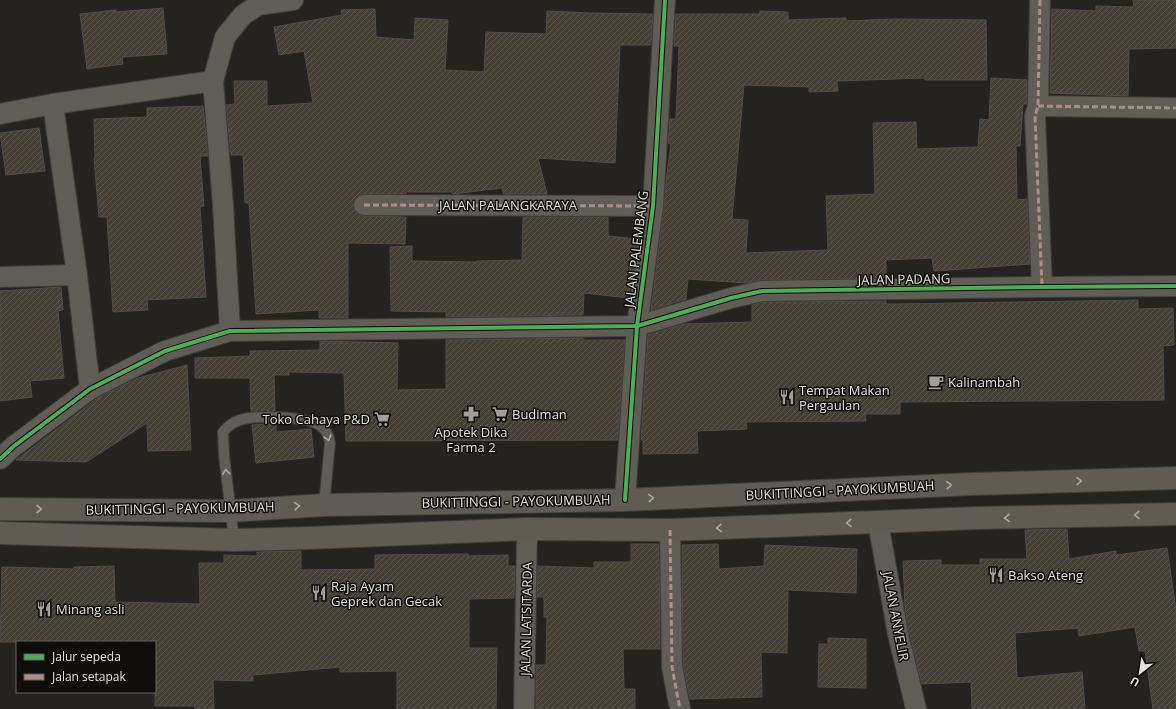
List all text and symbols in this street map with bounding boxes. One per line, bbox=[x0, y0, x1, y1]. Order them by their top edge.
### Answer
street label: JALAN PALEMBANG bbox=[620, 190, 652, 310]
street label: JALAN PALANGKARAYA bbox=[437, 196, 578, 214]
street label: JALAN PADANG bbox=[855, 269, 951, 289]
cafe icon: Kalinambah bbox=[927, 373, 945, 391]
place label: Kalinambah bbox=[948, 373, 1020, 391]
place label: Tempat Makan Pergaulan bbox=[799, 381, 890, 414]
restaurant icon: Tempat Makan Pergaulan bbox=[778, 388, 796, 406]
pharmacy icon: Apotek Dika Farma 2 bbox=[462, 405, 480, 423]
supermarket icon: Budiman bbox=[491, 405, 509, 423]
place label: Budiman bbox=[512, 405, 567, 423]
place label: Toko Cahaya P&D bbox=[263, 410, 370, 428]
supermarket icon: Toko Cahaya P&D bbox=[373, 410, 391, 428]
place label: Apotek Dika Farma 2 bbox=[435, 423, 507, 456]
one-way arrow bbox=[323, 434, 332, 441]
one-way arrow bbox=[222, 469, 231, 475]
street label: BUKITTINGGI - PAYOKUMBUAH bbox=[745, 476, 935, 504]
one-way arrow bbox=[1076, 477, 1082, 485]
one-way arrow bbox=[946, 481, 952, 490]
street label: BUKITTINGGI - PAYOKUMBUAH bbox=[421, 490, 611, 512]
one-way arrow bbox=[648, 494, 654, 503]
street label: BUKITTINGGI - PAYOKUMBUAH bbox=[85, 497, 275, 519]
one-way arrow bbox=[294, 502, 300, 511]
one-way arrow bbox=[36, 505, 42, 513]
one-way arrow bbox=[1134, 510, 1140, 519]
one-way arrow bbox=[1004, 514, 1010, 522]
one-way arrow bbox=[846, 519, 852, 527]
one-way arrow bbox=[716, 524, 722, 532]
street label: JALAN LATSITARDA bbox=[516, 561, 536, 678]
restaurant icon: Bakso Ateng bbox=[987, 566, 1005, 584]
place label: Bakso Ateng bbox=[1008, 566, 1083, 584]
street label: JALAN ANYELIR bbox=[878, 568, 914, 662]
place label: Raja Ayam Geprek dan Gecak bbox=[331, 577, 442, 610]
restaurant icon: Raja Ayam Geprek dan Gecak bbox=[310, 584, 328, 602]
restaurant icon: Minang asli bbox=[35, 600, 53, 618]
place label: Minang asli bbox=[56, 600, 125, 618]
legend bbox=[16, 641, 156, 693]
text: Jalur sepeda bbox=[51, 648, 121, 665]
north arrow bbox=[1120, 653, 1160, 693]
text: Jalan setapak bbox=[51, 668, 126, 685]
text: U bbox=[1127, 674, 1142, 691]

